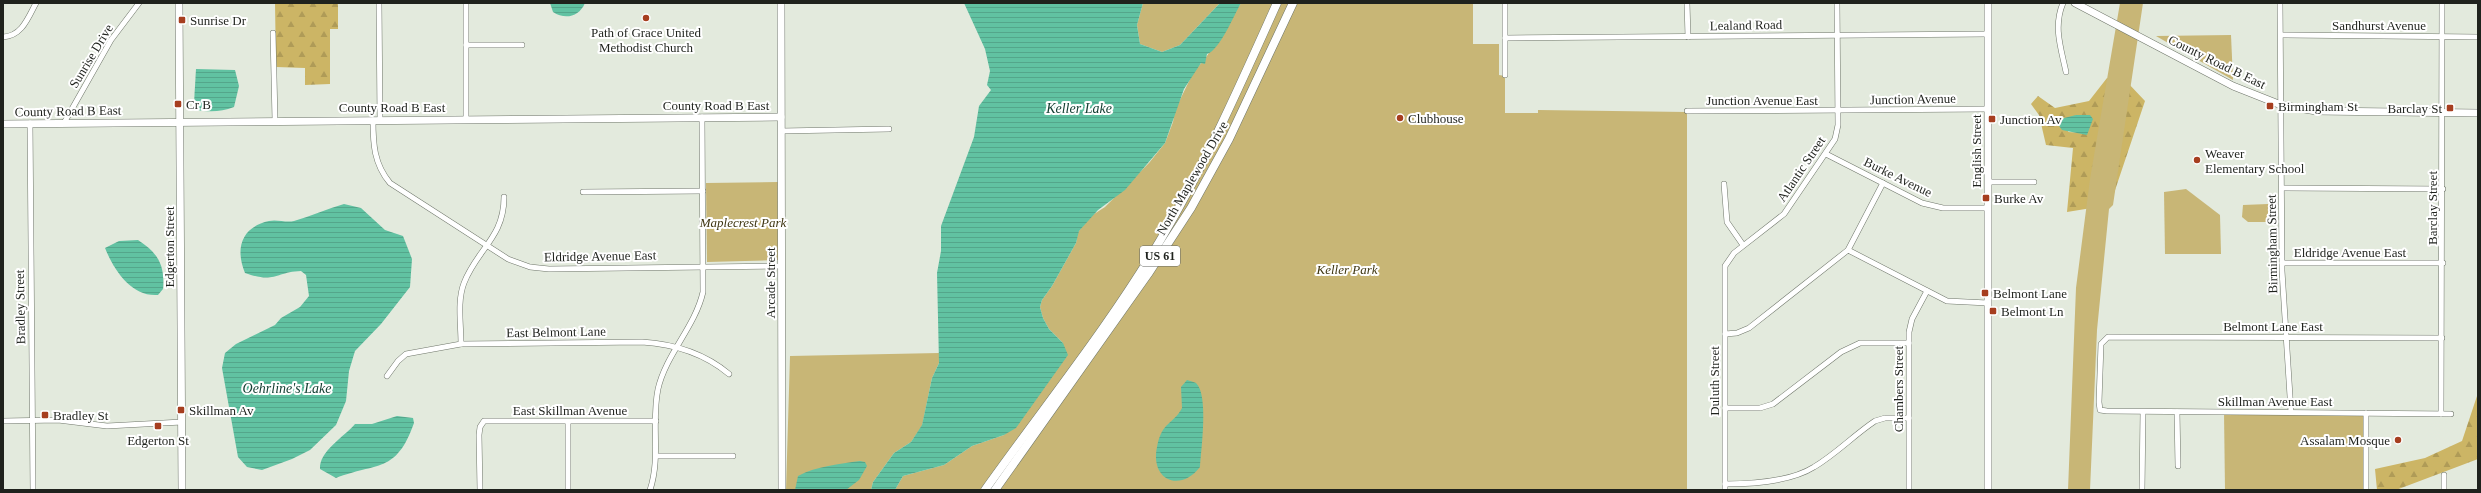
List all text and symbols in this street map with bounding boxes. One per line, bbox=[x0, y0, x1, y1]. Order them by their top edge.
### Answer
place label: Sunrise Dr bbox=[190, 13, 247, 28]
marker: Path of Grace United Methodist Church bbox=[641, 13, 651, 23]
marker: Sunrise Dr bbox=[177, 15, 187, 25]
street label: Lealand Road bbox=[1710, 17, 1783, 33]
street label: Sandhurst Avenue bbox=[2332, 18, 2426, 33]
street label: Sunrise Drive bbox=[66, 21, 116, 91]
place label: Path of Grace United Methodist Church bbox=[591, 25, 702, 55]
street label: County Road B East bbox=[2166, 32, 2269, 92]
street label: Junction Avenue bbox=[1870, 91, 1956, 107]
street label: Junction Avenue East bbox=[1706, 93, 1818, 108]
place label: Cr B bbox=[186, 97, 211, 112]
street label: County Road B East bbox=[663, 98, 770, 113]
marker: Cr B bbox=[173, 99, 183, 109]
place label: Birmingham St bbox=[2278, 99, 2358, 114]
street label: County Road B East bbox=[339, 100, 446, 115]
water label: Keller Lake bbox=[1045, 101, 1112, 116]
marker: Birmingham St bbox=[2265, 101, 2275, 111]
place label: Barclay St bbox=[2387, 101, 2442, 116]
street label: County Road B East bbox=[15, 103, 122, 119]
marker: Barclay St bbox=[2445, 103, 2455, 113]
place label: Clubhouse bbox=[1408, 111, 1464, 126]
place label: Junction Av bbox=[2000, 112, 2062, 127]
marker: Clubhouse bbox=[1395, 113, 1405, 123]
street label: English Street bbox=[1969, 114, 1984, 188]
marker: Junction Av bbox=[1987, 114, 1997, 124]
street label: North Maplewood Drive bbox=[1153, 118, 1231, 237]
street label: Atlantic Street bbox=[1774, 133, 1829, 204]
place label: Weaver Elementary School bbox=[2205, 146, 2305, 176]
street label: Burke Avenue bbox=[1862, 154, 1935, 200]
marker: Weaver Elementary School bbox=[2192, 155, 2202, 165]
street label: Barclay Street bbox=[2425, 171, 2440, 245]
place label: Burke Av bbox=[1994, 191, 2044, 206]
marker: Burke Av bbox=[1981, 193, 1991, 203]
street label: Birmingham Street bbox=[2264, 194, 2280, 294]
street label: Edgerton Street bbox=[162, 206, 177, 288]
park label: Maplecrest Park bbox=[699, 215, 786, 230]
street label: Eldridge Avenue East bbox=[2294, 245, 2407, 260]
road number: US 61 bbox=[1140, 246, 1180, 266]
street label: Arcade Street bbox=[763, 247, 778, 319]
street label: Eldridge Avenue East bbox=[544, 248, 657, 264]
park label: Keller Park bbox=[1315, 262, 1378, 277]
street label: Bradley Street bbox=[12, 269, 28, 344]
place label: Belmont Lane bbox=[1993, 286, 2067, 301]
marker: Belmont Lane bbox=[1980, 288, 1990, 298]
place label: Belmont Ln bbox=[2001, 304, 2064, 319]
marker: Belmont Ln bbox=[1988, 306, 1998, 316]
street label: Belmont Lane East bbox=[2223, 319, 2323, 334]
street label: East Belmont Lane bbox=[506, 324, 606, 340]
street label: Chambers Street bbox=[1891, 345, 1906, 432]
street label: Duluth Street bbox=[1707, 346, 1722, 416]
water label: Oehrline's Lake bbox=[243, 381, 331, 396]
street label: Skillman Avenue East bbox=[2218, 394, 2333, 409]
place label: Skillman Av bbox=[189, 403, 254, 418]
street label: East Skillman Avenue bbox=[513, 403, 628, 418]
marker: Skillman Av bbox=[176, 405, 186, 415]
place label: Bradley St bbox=[53, 408, 109, 423]
marker: Bradley St bbox=[40, 410, 50, 420]
marker: Edgerton St bbox=[153, 421, 163, 431]
place label: Edgerton St bbox=[127, 433, 189, 448]
place label: Assalam Mosque bbox=[2300, 433, 2390, 448]
marker: Assalam Mosque bbox=[2393, 435, 2403, 445]

